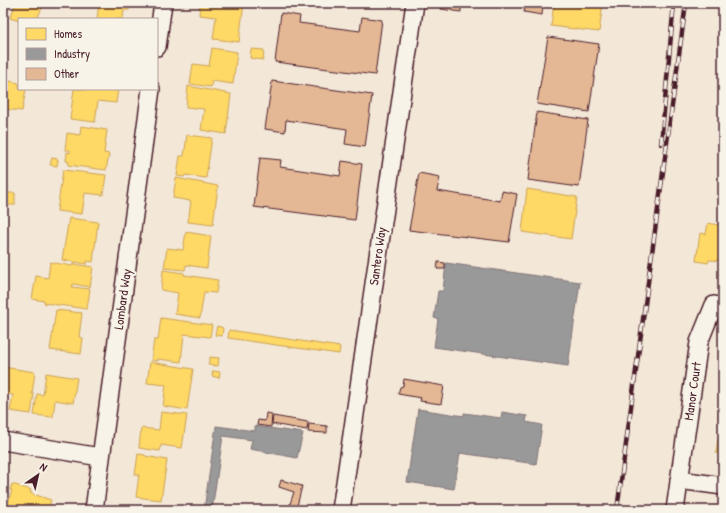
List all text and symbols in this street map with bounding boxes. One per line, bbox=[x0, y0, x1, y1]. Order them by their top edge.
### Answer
legend bbox=[18, 18, 158, 90]
text: Homes bbox=[54, 25, 82, 42]
text: Industry bbox=[54, 45, 90, 62]
text: Other bbox=[54, 65, 80, 82]
street label: Santero Way bbox=[364, 225, 390, 286]
street label: Lombard Way bbox=[109, 267, 135, 330]
street label: Manor Court bbox=[679, 360, 705, 421]
north arrow bbox=[18, 455, 58, 495]
text: N bbox=[37, 459, 50, 474]

